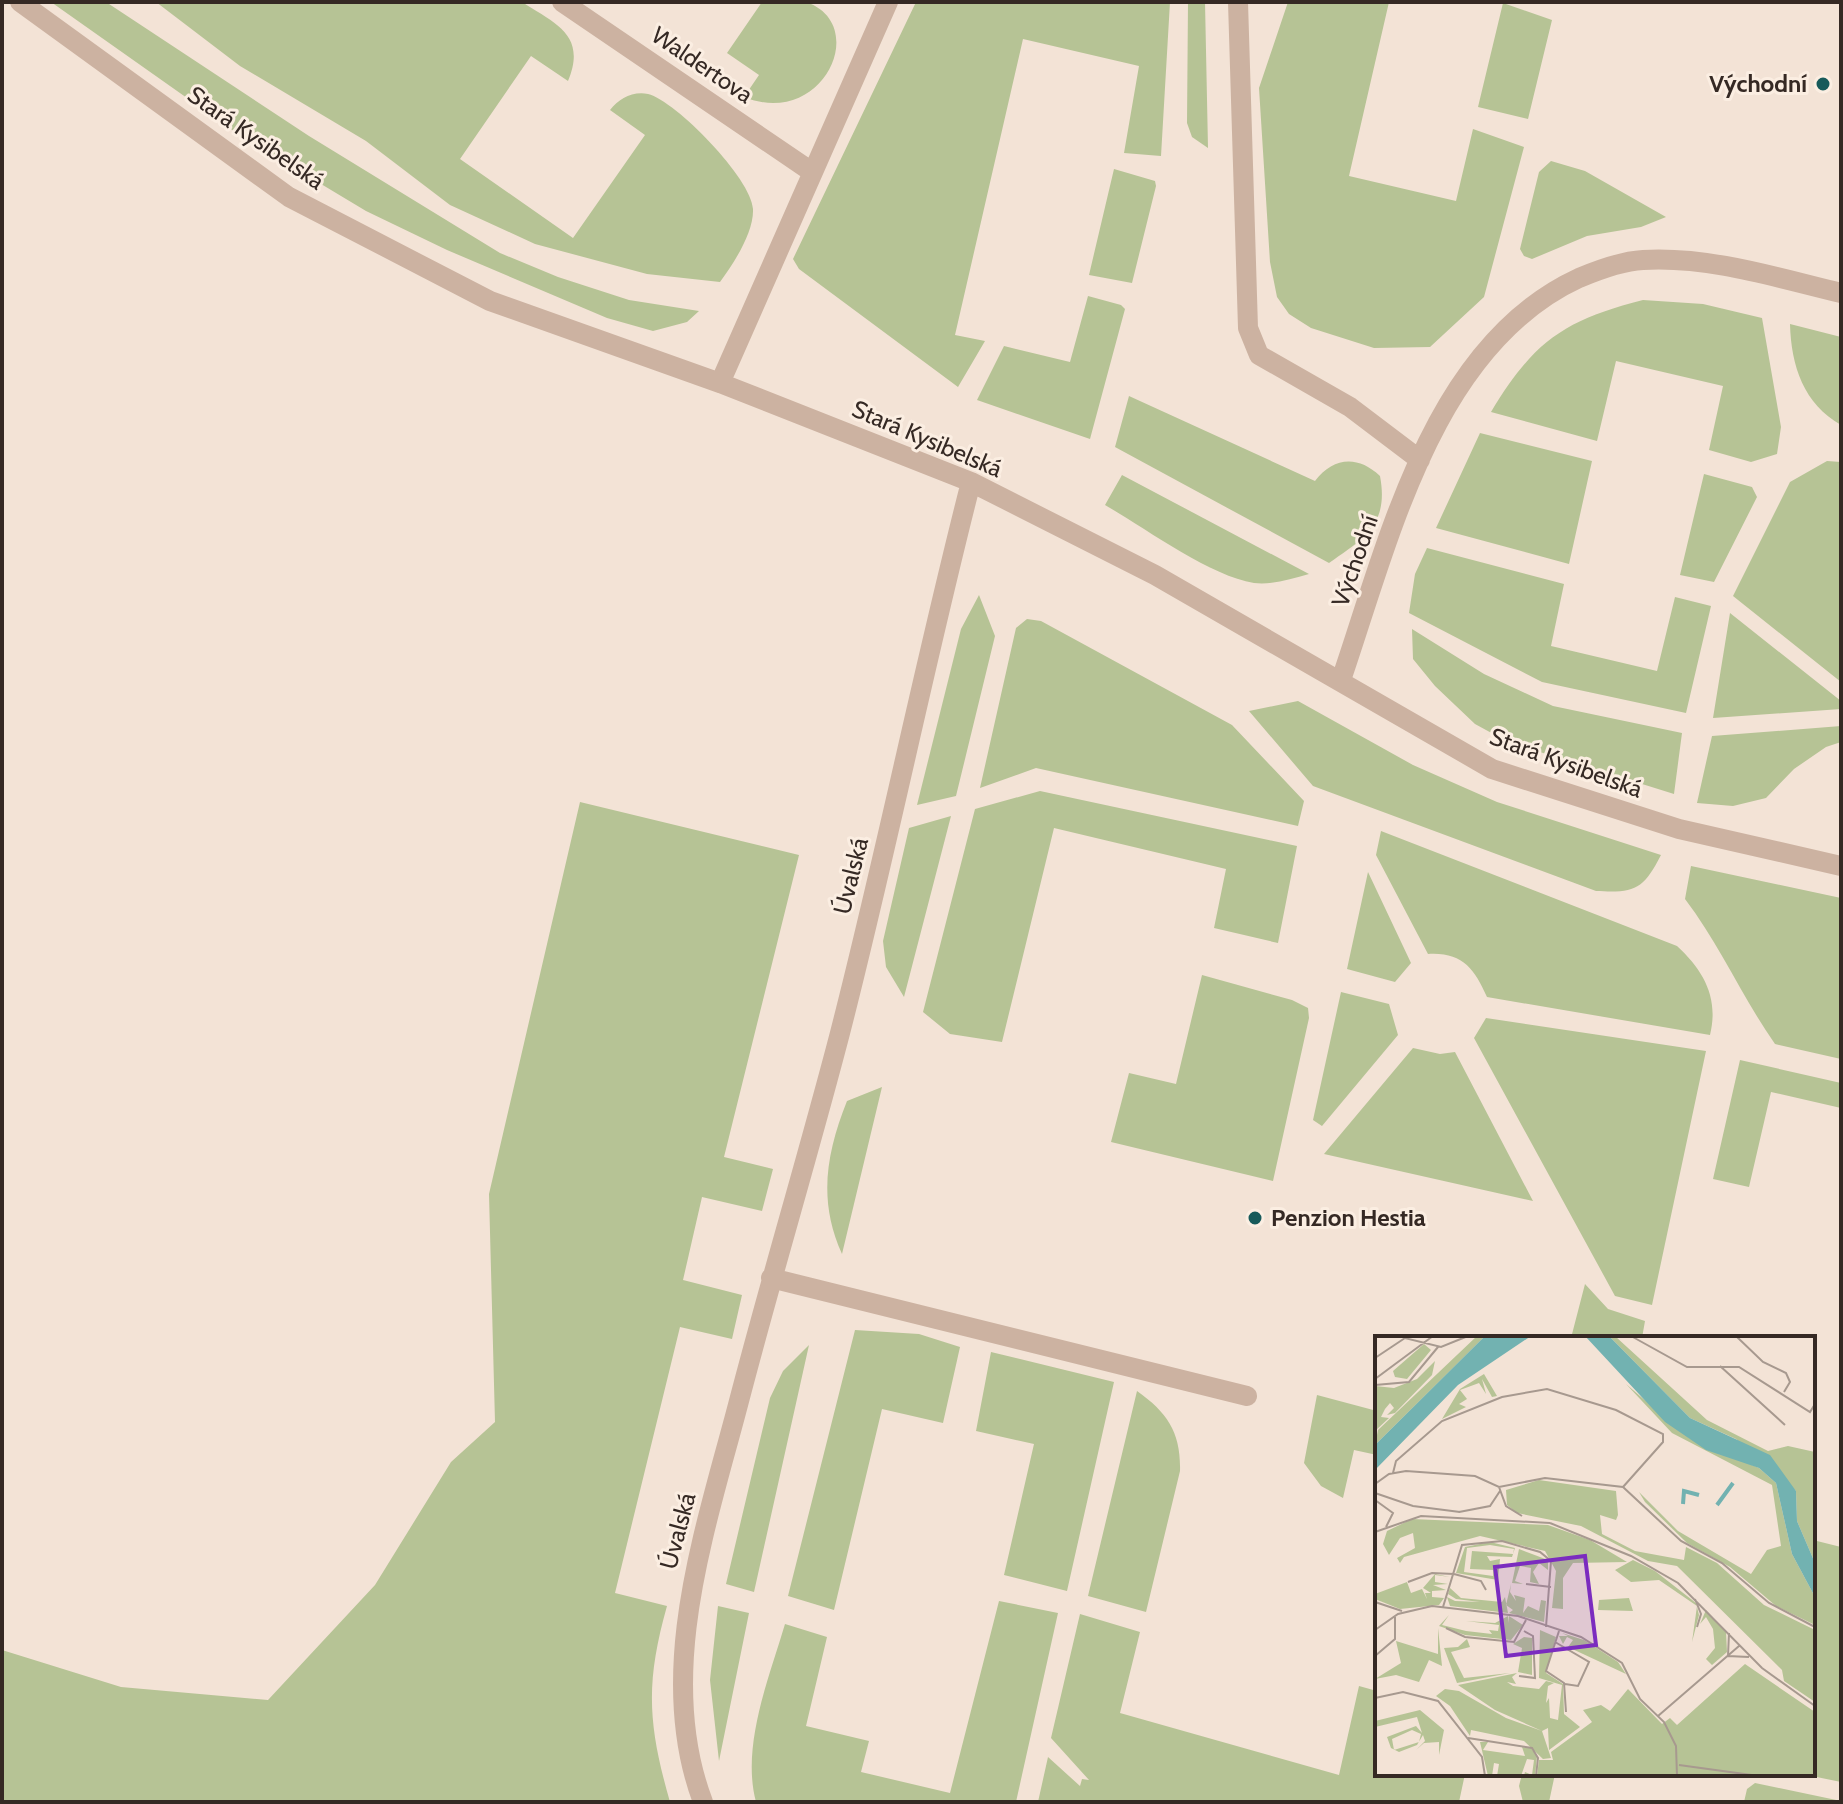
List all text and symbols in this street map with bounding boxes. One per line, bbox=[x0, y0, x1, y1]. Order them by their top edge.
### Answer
street label: Waldertova bbox=[646, 20, 759, 109]
place label: Východní bbox=[1709, 69, 1807, 98]
marker: Východní bbox=[1814, 75, 1832, 93]
street label: Stará Kysibelská bbox=[182, 80, 331, 196]
street label: Stará Kysibelská bbox=[848, 394, 1007, 483]
street label: Východní bbox=[1325, 511, 1384, 611]
street label: Stará Kysibelská bbox=[1486, 722, 1647, 804]
street label: Úvalská bbox=[827, 834, 874, 917]
place label: Penzion Hestia bbox=[1271, 1203, 1426, 1232]
marker: Penzion Hestia bbox=[1246, 1209, 1264, 1227]
inset map bbox=[1375, 1336, 1815, 1776]
street label: Úvalská bbox=[653, 1489, 702, 1572]

